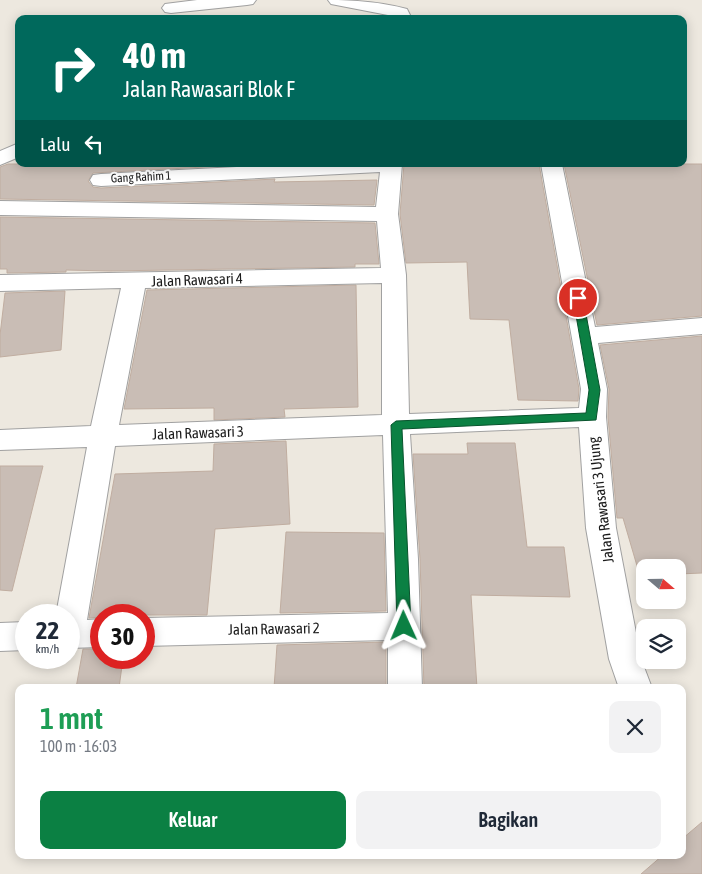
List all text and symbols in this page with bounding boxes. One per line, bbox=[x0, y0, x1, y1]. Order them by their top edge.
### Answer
icon: right bbox=[40, 35, 105, 100]
text: 40 m bbox=[123, 35, 186, 75]
text: Jalan Rawasari Blok F bbox=[123, 76, 295, 102]
icon: left bbox=[80, 130, 108, 158]
text: Lalu bbox=[40, 133, 70, 155]
street label: Gang Rahim 1 bbox=[110, 168, 172, 186]
street label: Jalan Rawasari 4 bbox=[151, 269, 243, 290]
pin bbox=[557, 277, 599, 319]
icon: arrive bbox=[564, 284, 592, 312]
street label: Jalan Rawasari 3 bbox=[152, 422, 244, 443]
street label: Jalan Rawasari 3 Ujung bbox=[584, 436, 617, 564]
north arrow bbox=[636, 559, 686, 609]
map controls bbox=[636, 559, 686, 669]
position arrow bbox=[377, 599, 429, 651]
speed limit sign: 30 bbox=[90, 604, 155, 669]
text: 22 bbox=[36, 616, 59, 644]
street label: Jalan Rawasari 2 bbox=[228, 619, 320, 638]
button: layers bbox=[636, 619, 686, 669]
text: km/h bbox=[36, 642, 59, 656]
text: 1 mnt bbox=[40, 701, 103, 735]
button: close bbox=[609, 701, 661, 753]
text: 100 m · 16:03 bbox=[40, 737, 117, 755]
button: Keluar bbox=[40, 791, 346, 849]
button: Bagikan bbox=[356, 791, 661, 849]

